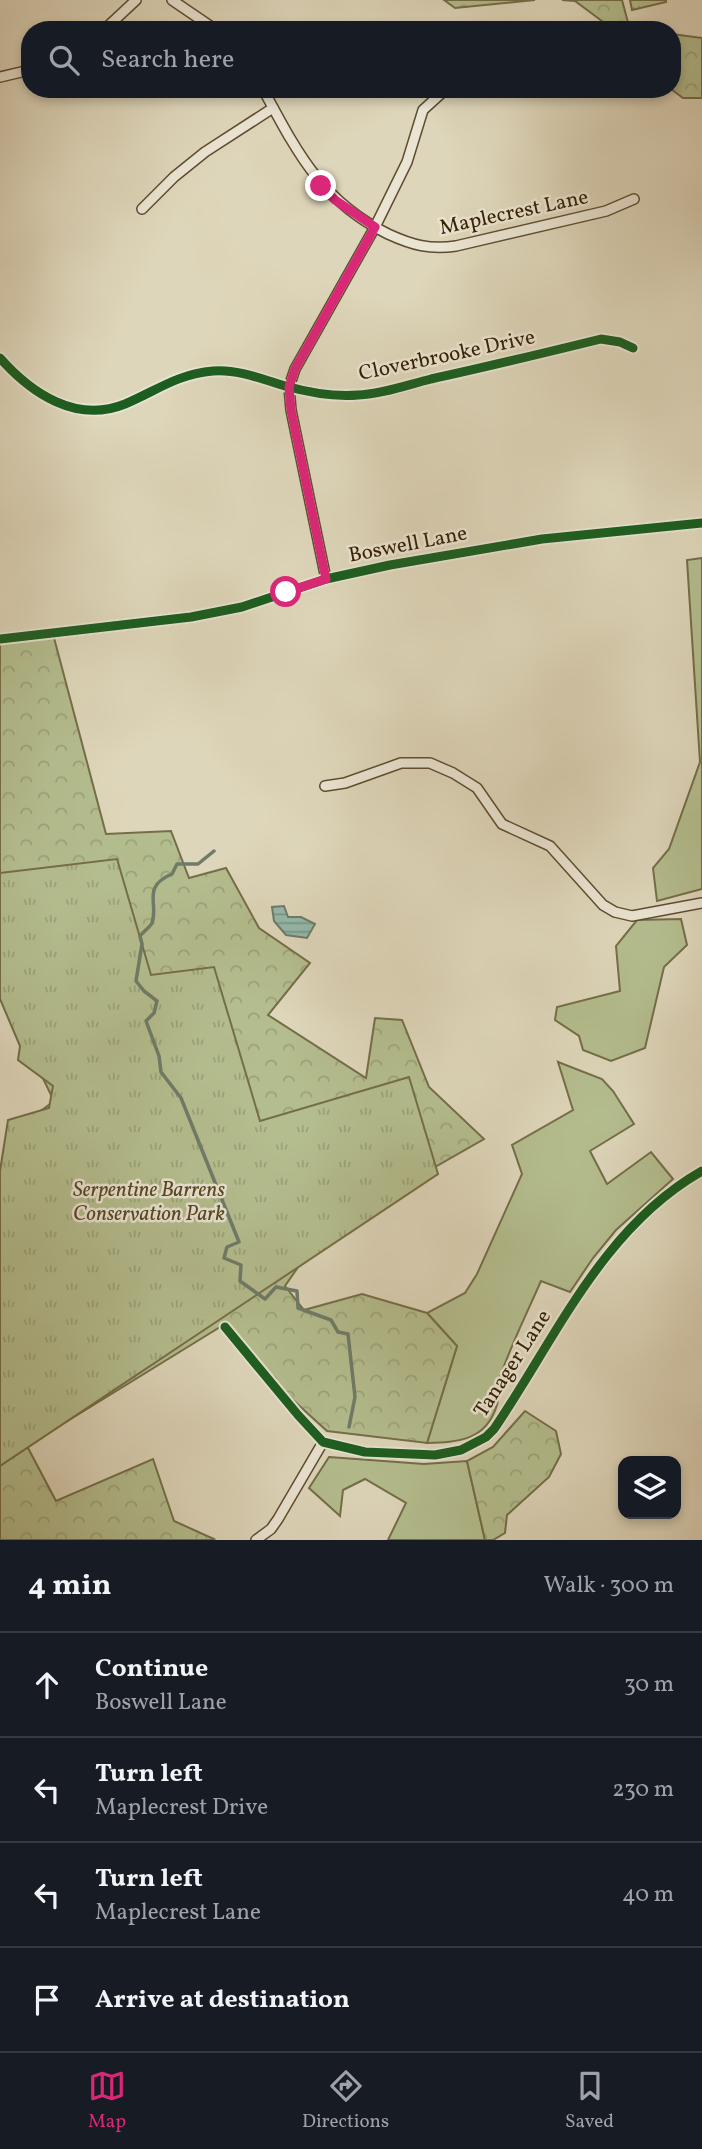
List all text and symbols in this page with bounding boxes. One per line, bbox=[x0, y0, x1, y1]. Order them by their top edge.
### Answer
search box bbox=[21, 21, 681, 98]
icon: search bbox=[45, 41, 83, 79]
text: Search here bbox=[101, 42, 234, 78]
route end bbox=[305, 170, 336, 201]
street label: Maplecrest Lane bbox=[437, 183, 591, 243]
street label: Cloverbrooke Drive bbox=[356, 323, 538, 389]
street label: Boswell Lane bbox=[346, 519, 470, 571]
route start bbox=[270, 576, 301, 607]
park label: Serpentine Barrens Conservation Park bbox=[73, 1176, 225, 1229]
street label: Tanager Lane bbox=[467, 1305, 559, 1423]
map controls bbox=[618, 1456, 681, 1519]
button: layers bbox=[618, 1456, 681, 1519]
text: 4 min bbox=[28, 1565, 112, 1607]
text: Walk · 300 m bbox=[544, 1570, 674, 1602]
text: Continue bbox=[95, 1651, 208, 1687]
icon: ahead bbox=[28, 1666, 66, 1704]
text: 30 m bbox=[624, 1669, 674, 1701]
text: Boswell Lane bbox=[95, 1687, 227, 1719]
text: Turn left bbox=[95, 1756, 203, 1792]
icon: left bbox=[28, 1771, 66, 1809]
text: 230 m bbox=[612, 1774, 674, 1806]
text: Maplecrest Drive bbox=[95, 1792, 268, 1824]
text: Turn left bbox=[95, 1861, 203, 1897]
icon: left bbox=[28, 1876, 66, 1914]
text: 40 m bbox=[622, 1879, 674, 1911]
text: Maplecrest Lane bbox=[95, 1897, 261, 1929]
icon: arrive bbox=[28, 1981, 66, 2019]
text: Arrive at destination bbox=[95, 1982, 350, 2018]
tab: Map bbox=[88, 2067, 126, 2135]
tab: Directions bbox=[302, 2067, 389, 2135]
tab: Saved bbox=[565, 2067, 614, 2135]

